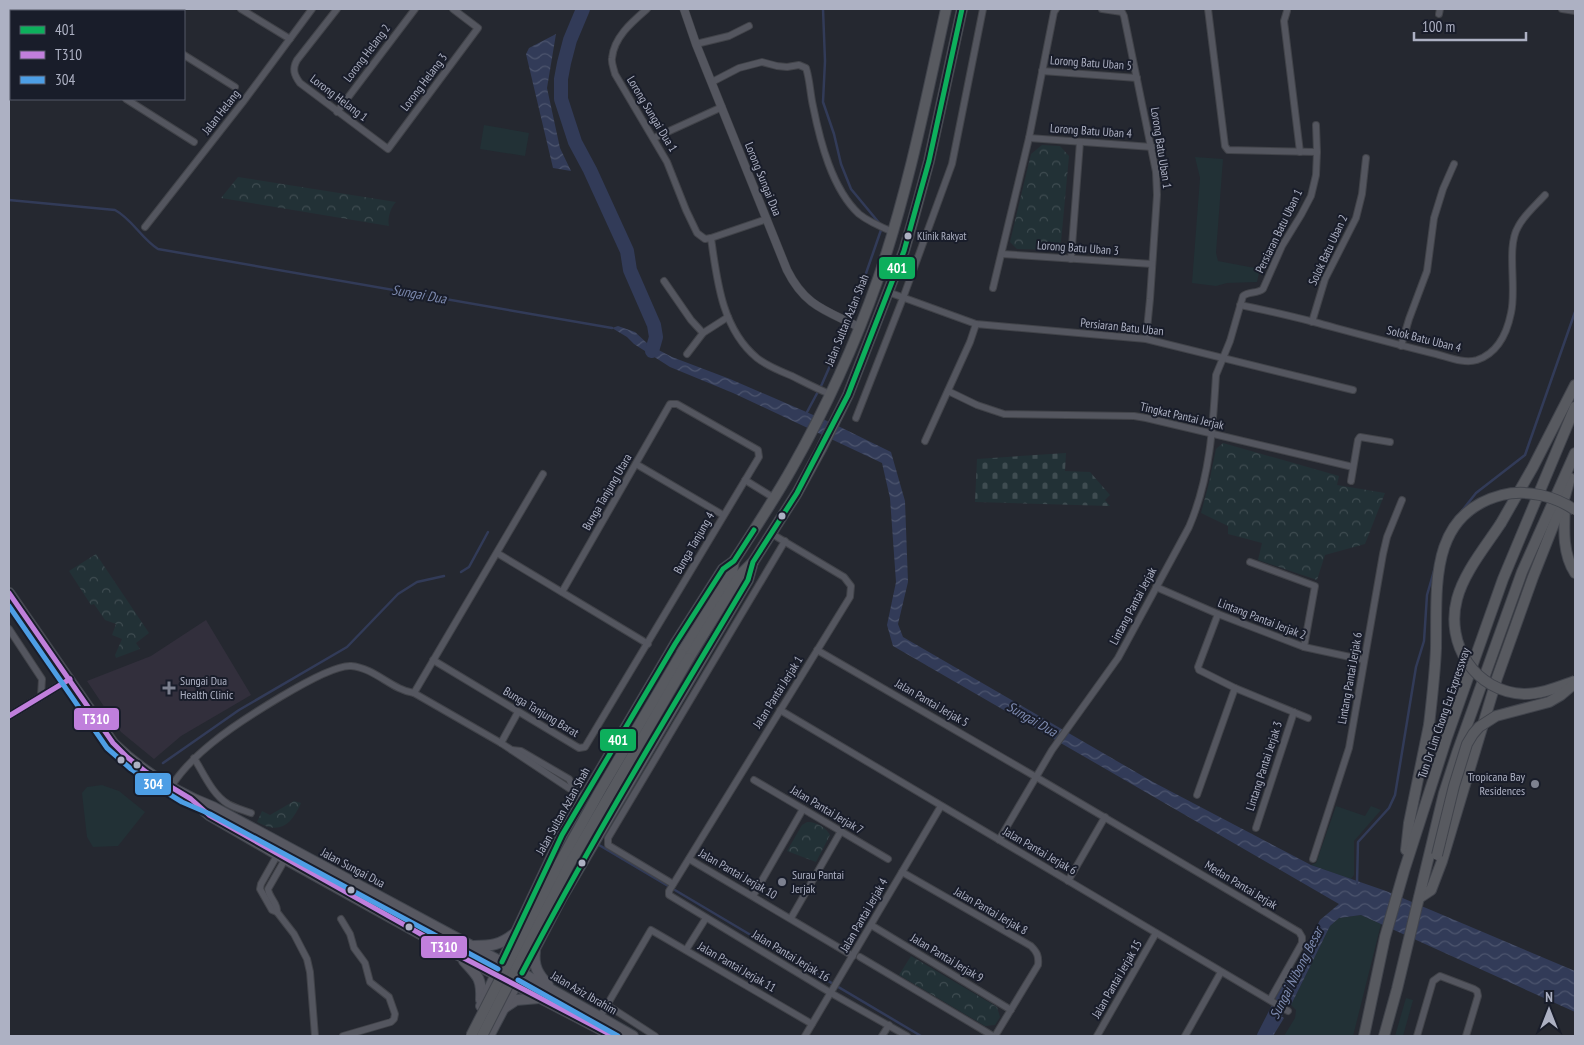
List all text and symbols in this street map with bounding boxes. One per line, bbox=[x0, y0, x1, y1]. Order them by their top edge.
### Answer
legend bbox=[10, 10, 185, 100]
scale bar bbox=[1414, 10, 1526, 42]
text: 100 m bbox=[1422, 17, 1455, 36]
text: 401 bbox=[55, 20, 75, 39]
street label: Lorong Helang 2 bbox=[340, 21, 393, 85]
text: T310 bbox=[55, 45, 82, 64]
street label: Lorong Helang 3 bbox=[397, 50, 450, 114]
street label: Lorong Batu Uban 5 bbox=[1050, 52, 1133, 73]
text: 304 bbox=[55, 70, 76, 89]
street label: Lorong Helang 1 bbox=[307, 71, 371, 124]
street label: Lorong Sungai Dua 1 bbox=[624, 73, 681, 155]
street label: Jalan Helang bbox=[198, 86, 243, 138]
street label: Lorong Batu Uban 1 bbox=[1148, 106, 1175, 190]
street label: Lorong Batu Uban 4 bbox=[1050, 120, 1133, 141]
street label: Lorong Sungai Dua bbox=[742, 140, 785, 218]
street label: Persiaran Batu Uban 1 bbox=[1252, 186, 1305, 275]
street label: Solok Batu Uban 2 bbox=[1305, 212, 1350, 287]
place label: Klinik Rakyat bbox=[917, 229, 966, 243]
marker: Klinik Rakyat bbox=[903, 231, 913, 241]
street label: Lorong Batu Uban 3 bbox=[1037, 237, 1120, 258]
line badge: 401 bbox=[878, 256, 916, 280]
text: 401 bbox=[887, 259, 907, 277]
street label: Jalan Sultan Azlan Shah bbox=[821, 272, 872, 369]
water label: Sungai Dua bbox=[390, 280, 449, 308]
street label: Persiaran Batu Uban bbox=[1080, 315, 1164, 338]
street label: Solok Batu Uban 4 bbox=[1385, 322, 1463, 355]
street label: Tingkat Pantai Jerjak bbox=[1139, 399, 1226, 432]
street label: Bunga Tanjung Utara bbox=[579, 451, 635, 533]
street label: Bunga Tanjung 4 bbox=[670, 509, 718, 576]
unlabelled marker bbox=[777, 511, 787, 521]
street label: Lintang Pantai Jerjak bbox=[1106, 564, 1159, 647]
street label: Lintang Pantai Jerjak 2 bbox=[1216, 595, 1308, 642]
street label: Lintang Pantai Jerjak 6 bbox=[1334, 631, 1365, 725]
street label: Tun Dr Lim Chong Eu Expressway bbox=[1414, 645, 1473, 780]
street label: Jalan Pantai Jerjak 1 bbox=[749, 653, 806, 731]
place label: Sungai Dua Health Clinic bbox=[180, 673, 234, 702]
street label: Jalan Pantai Jerjak 5 bbox=[892, 675, 972, 730]
marker: Sungai Dua Health Clinic bbox=[162, 681, 176, 695]
street label: Bunga Tanjung Barat bbox=[501, 683, 582, 740]
water label: Sungai Dua bbox=[1004, 697, 1061, 741]
line badge: T310 bbox=[73, 707, 120, 731]
text: T310 bbox=[83, 710, 110, 728]
street label: Lintang Pantai Jerjak 3 bbox=[1242, 719, 1285, 812]
line badge: 401 bbox=[599, 728, 637, 752]
text: 401 bbox=[608, 731, 628, 749]
unlabelled marker bbox=[116, 755, 126, 765]
unlabelled marker bbox=[132, 760, 142, 770]
street label: Jalan Sultan Azlan Shah bbox=[532, 764, 593, 858]
place label: Tropicana Bay Residences bbox=[1468, 769, 1525, 798]
line badge: 304 bbox=[134, 772, 172, 796]
text: 304 bbox=[143, 775, 163, 793]
marker: Tropicana Bay Residences bbox=[1529, 778, 1541, 790]
street label: Jalan Pantai Jerjak 7 bbox=[787, 781, 866, 837]
street label: Jalan Pantai Jerjak 6 bbox=[1000, 823, 1080, 878]
street label: Jalan Sungai Dua bbox=[318, 844, 388, 891]
street label: Jalan Pantai Jerjak 10 bbox=[696, 845, 780, 902]
street label: Medan Pantai Jerjak bbox=[1202, 857, 1281, 912]
unlabelled marker bbox=[577, 858, 587, 868]
place label: Surau Pantai Jerjak bbox=[791, 867, 844, 896]
street label: Jalan Pantai Jerjak 4 bbox=[836, 875, 891, 955]
marker: Surau Pantai Jerjak bbox=[776, 876, 788, 888]
street label: Jalan Pantai Jerjak 8 bbox=[951, 883, 1031, 938]
unlabelled marker bbox=[346, 885, 356, 895]
unlabelled marker bbox=[404, 922, 414, 932]
water label: Sungai Nibong Besar bbox=[1265, 922, 1328, 1022]
street label: Jalan Pantai Jerjak 16 bbox=[749, 926, 833, 985]
street label: Jalan Pantai Jerjak 9 bbox=[907, 929, 986, 985]
line badge: T310 bbox=[420, 935, 468, 959]
street label: Jalan Pantai Jerjak 15 bbox=[1088, 937, 1145, 1021]
text: T310 bbox=[431, 938, 458, 956]
street label: Jalan Pantai Jerjak 11 bbox=[695, 938, 779, 995]
street label: Jalan Aziz Ibrahim bbox=[548, 967, 620, 1018]
north arrow bbox=[1524, 985, 1574, 1035]
text: N bbox=[1545, 988, 1553, 1006]

